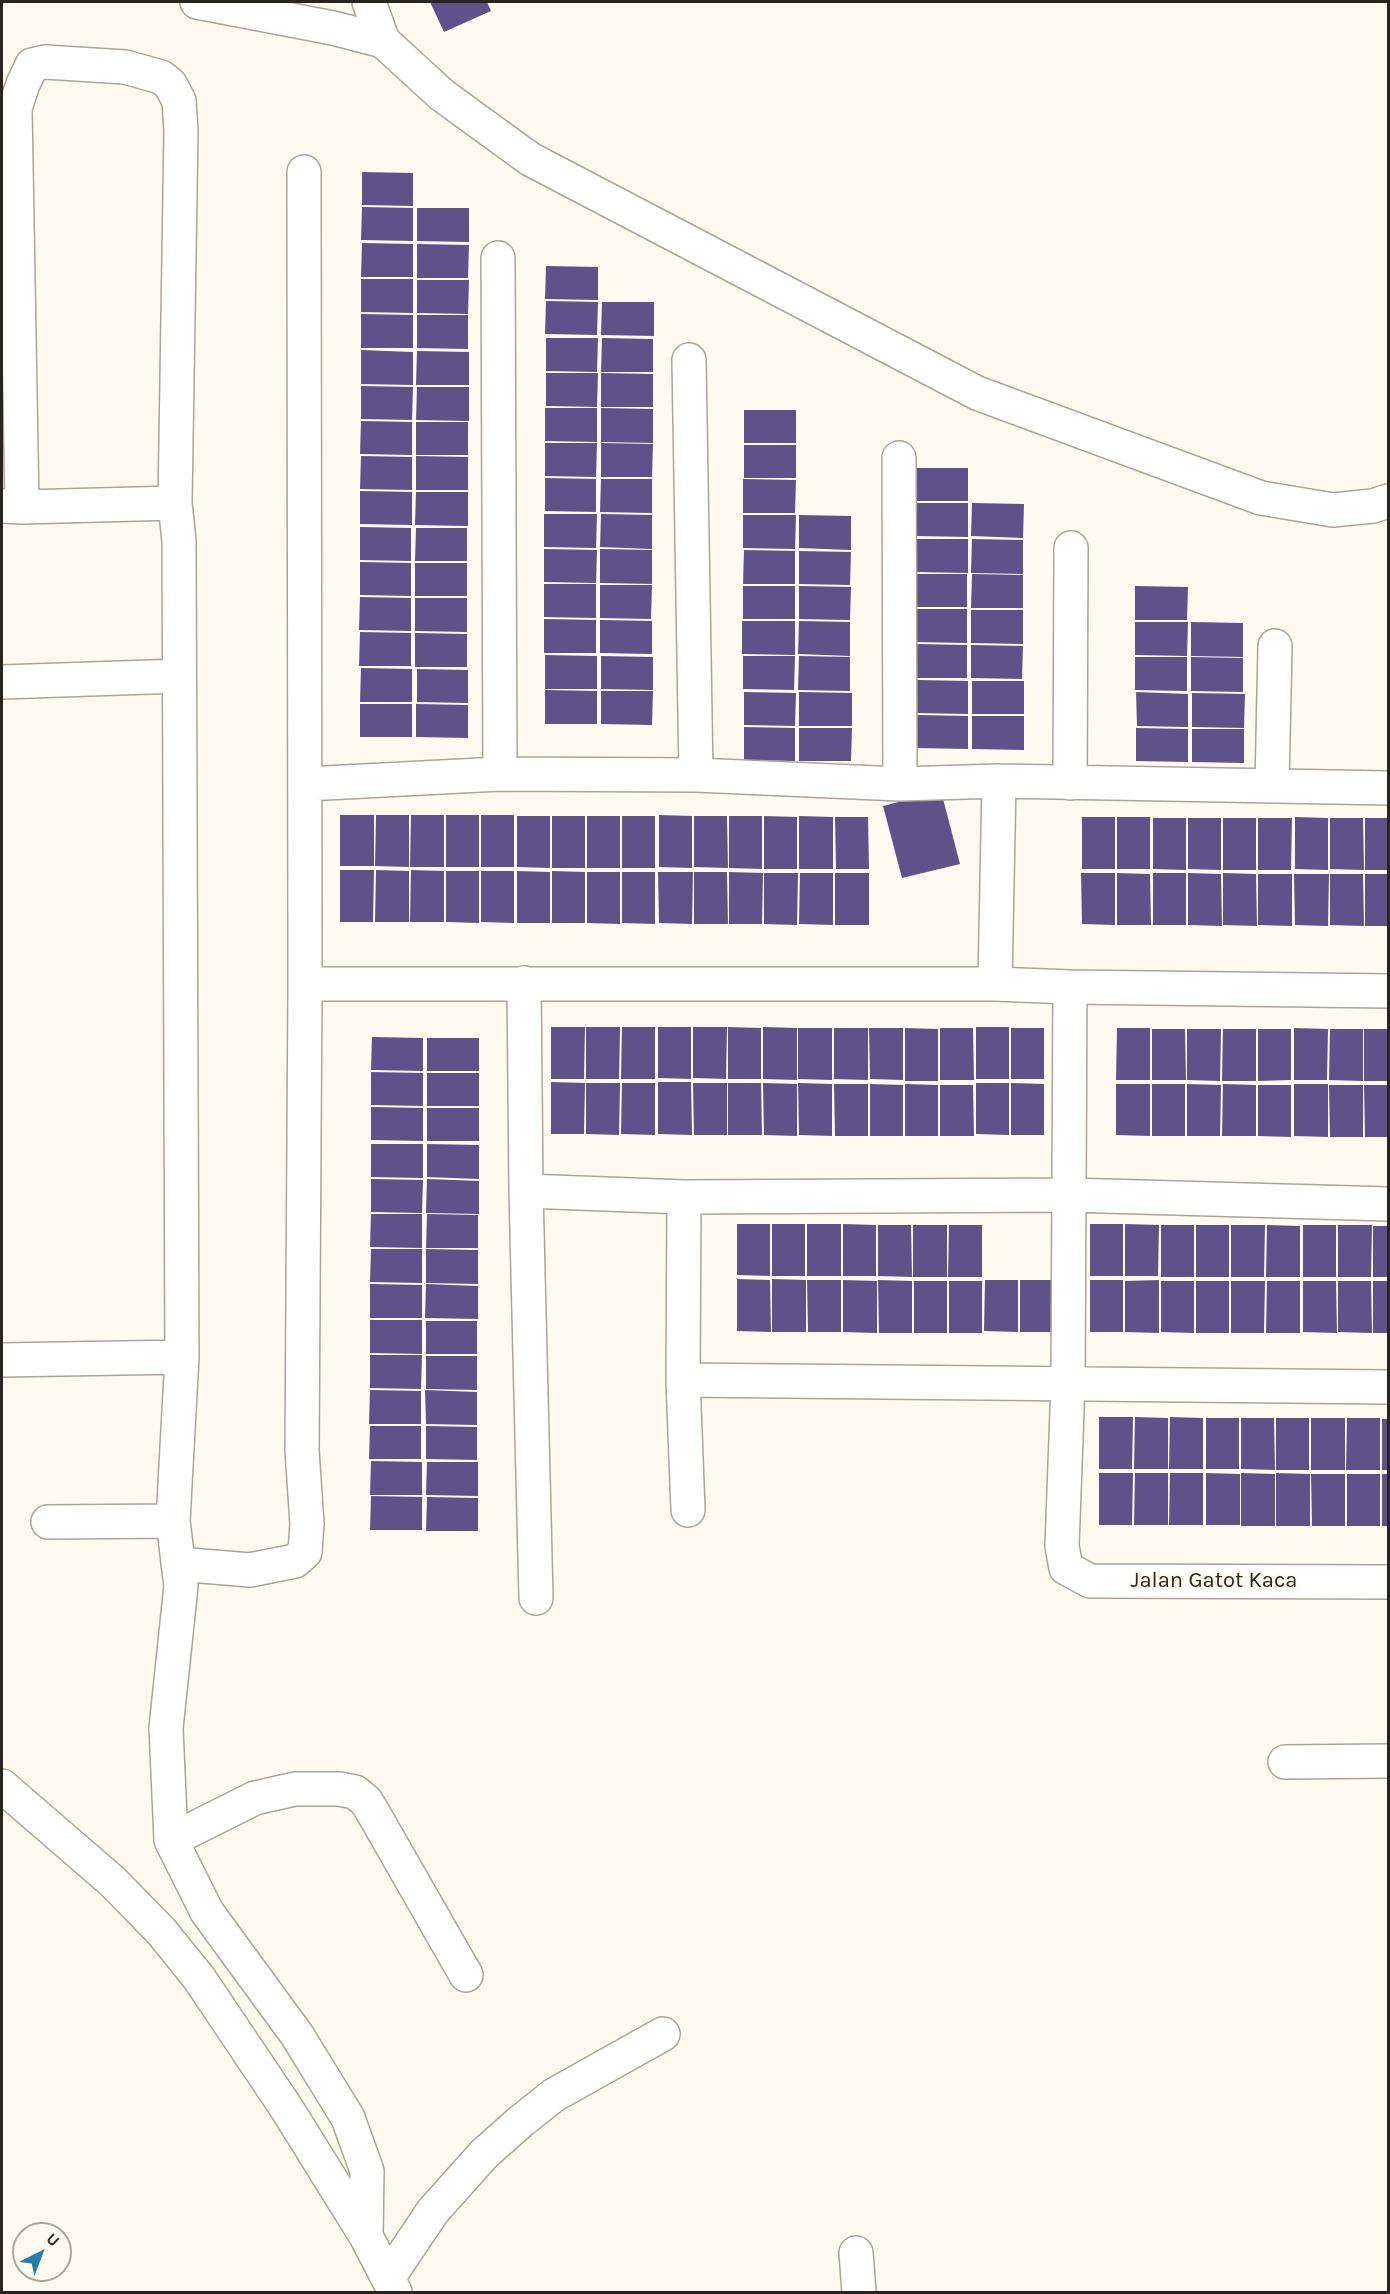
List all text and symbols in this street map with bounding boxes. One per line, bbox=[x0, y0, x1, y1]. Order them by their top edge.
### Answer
street label: Jalan Gatot Kaca bbox=[1131, 1568, 1297, 1594]
north arrow bbox=[12, 2222, 72, 2282]
text: U bbox=[43, 2229, 63, 2250]

